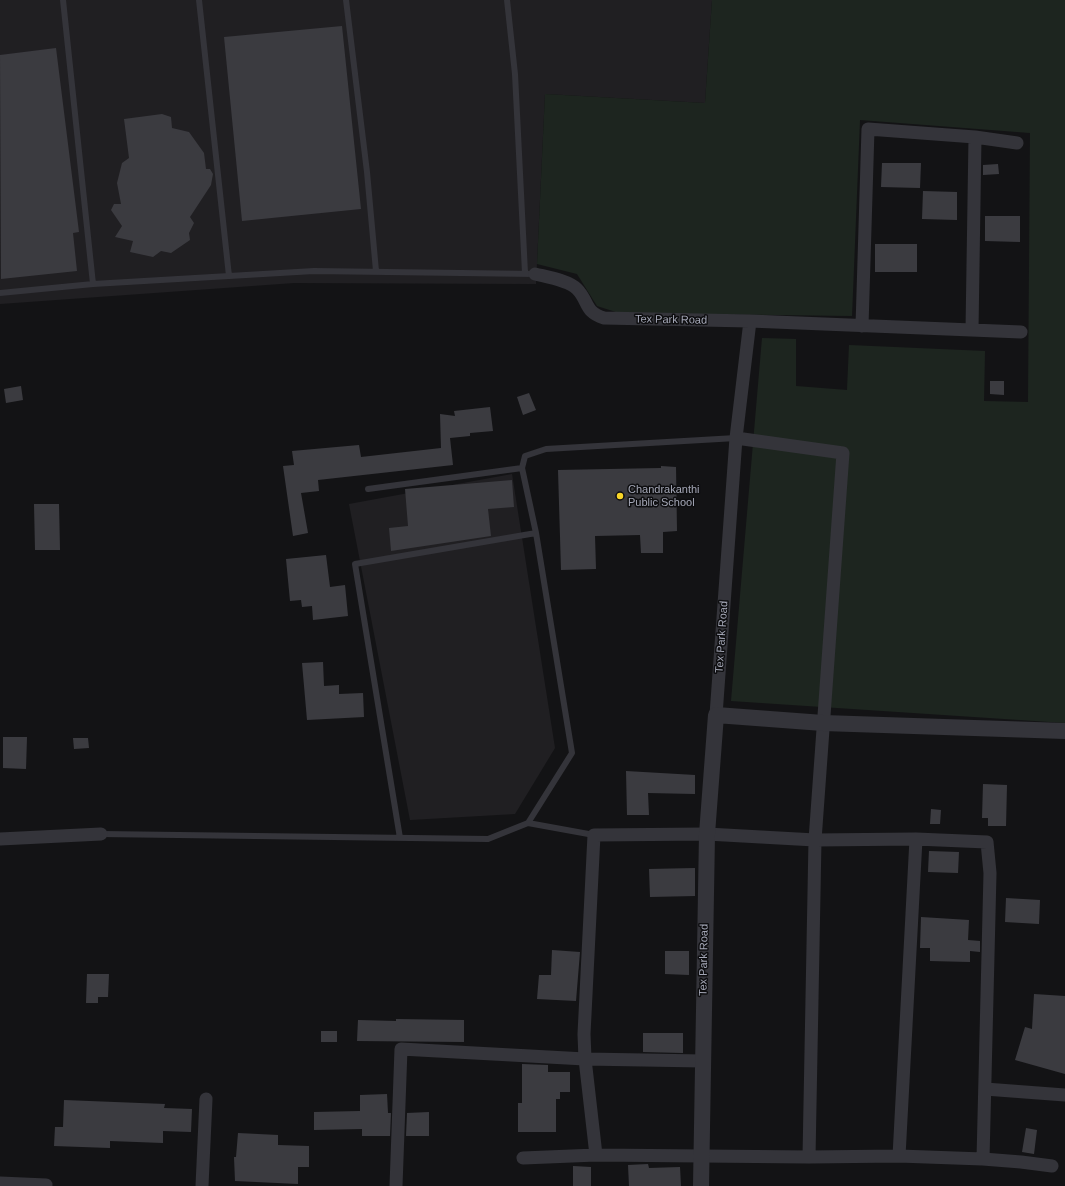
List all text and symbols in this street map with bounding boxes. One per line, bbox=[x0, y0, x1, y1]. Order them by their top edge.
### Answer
street label: Tex Park Road bbox=[635, 313, 707, 327]
place label: Chandrakanthi Public School bbox=[628, 483, 700, 509]
marker: Chandrakanthi Public School bbox=[615, 491, 625, 501]
street label: Tex Park Road bbox=[713, 601, 731, 673]
street label: Tex Park Road bbox=[697, 924, 711, 996]

